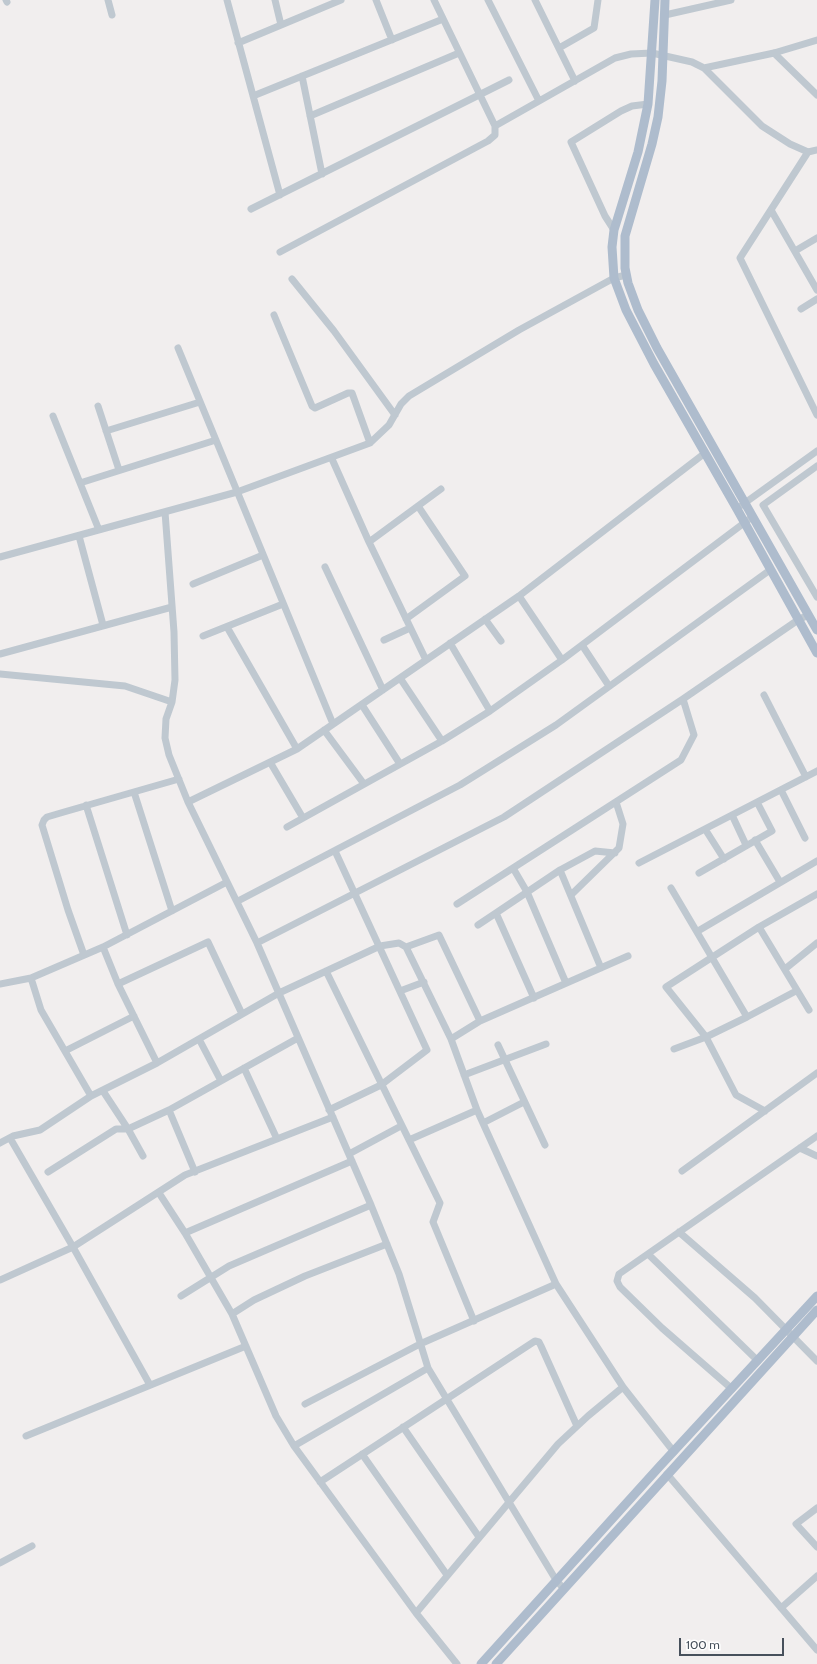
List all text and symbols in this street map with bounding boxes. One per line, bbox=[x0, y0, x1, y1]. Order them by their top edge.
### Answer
scale bar bbox=[681, 1630, 786, 1656]
text: 100 m bbox=[686, 1637, 720, 1652]

